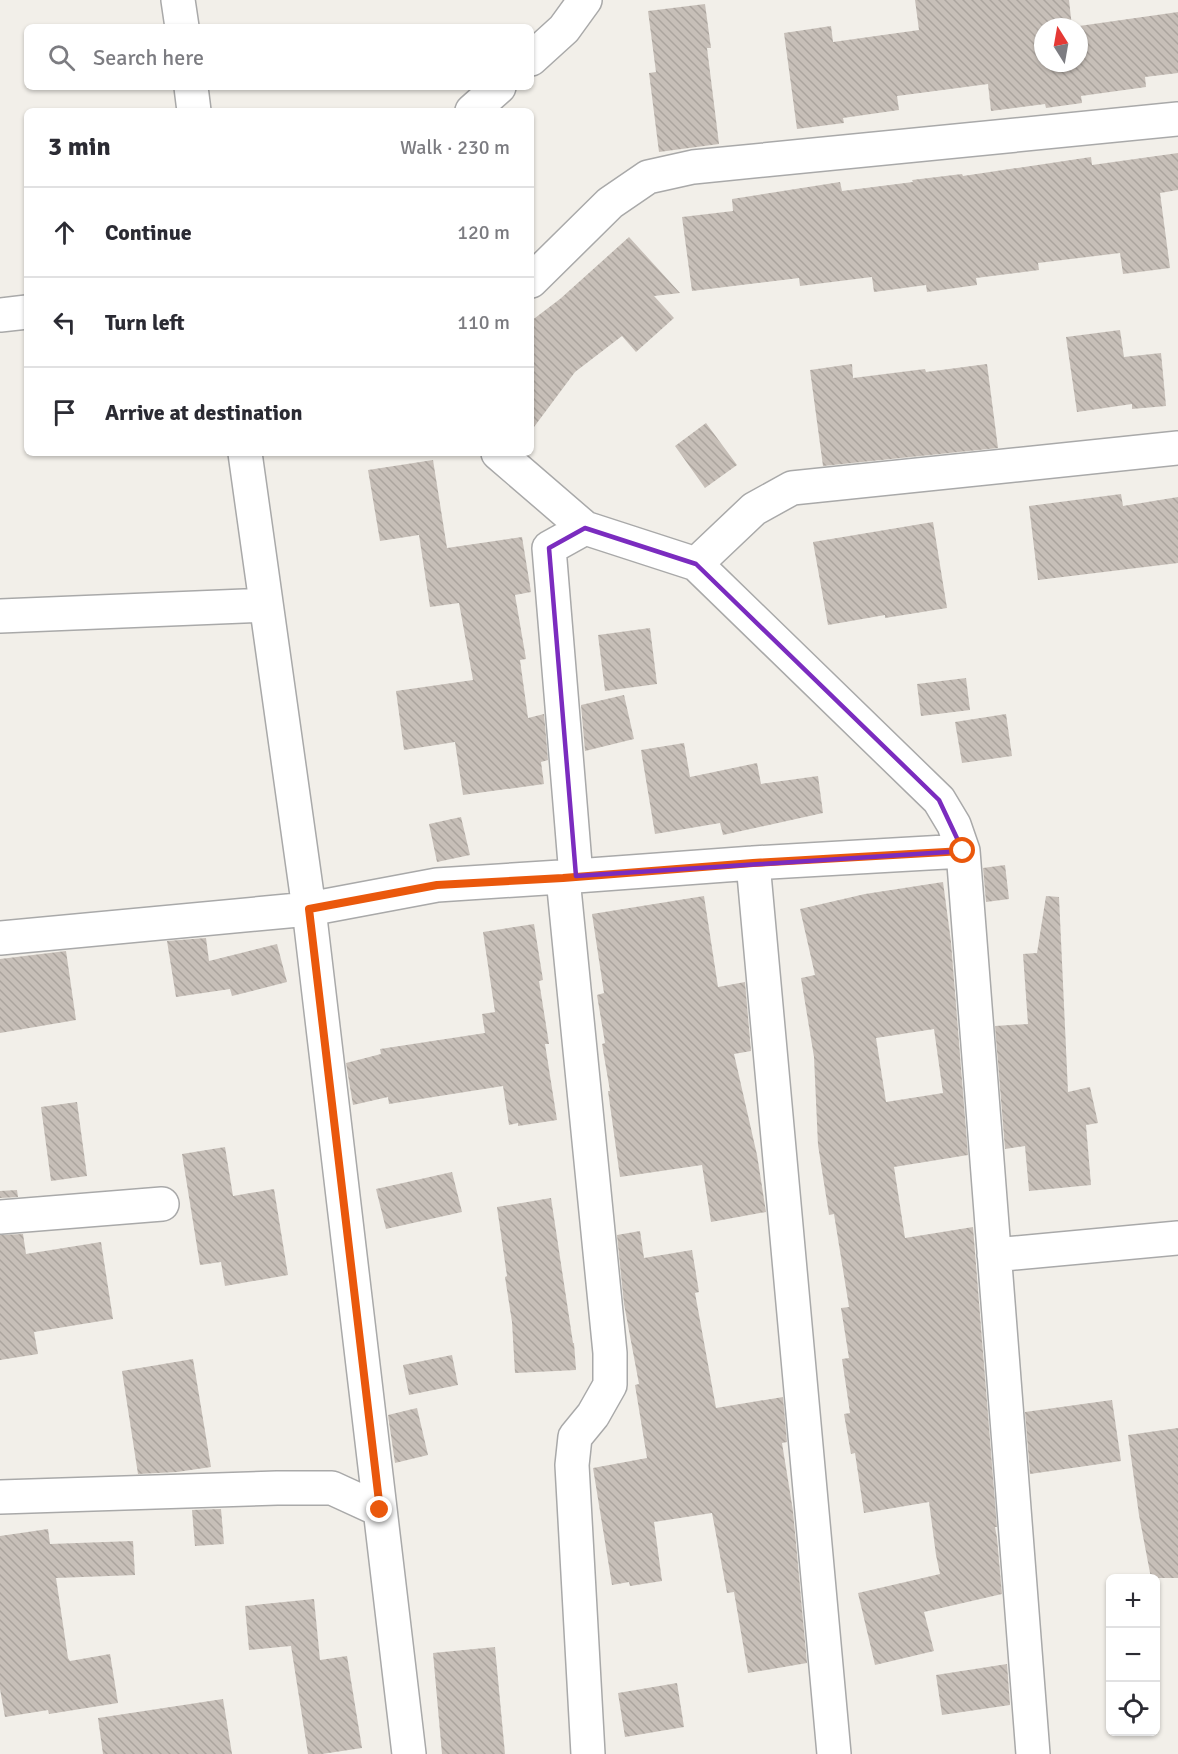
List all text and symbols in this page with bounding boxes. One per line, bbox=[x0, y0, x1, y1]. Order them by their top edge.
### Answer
north arrow bbox=[1034, 18, 1088, 72]
search box bbox=[24, 24, 534, 90]
icon: search bbox=[45, 41, 78, 74]
text: Search here bbox=[93, 44, 204, 71]
text: 3 min bbox=[48, 131, 111, 163]
text: Walk · 230 m bbox=[400, 135, 510, 160]
icon: ahead bbox=[48, 216, 81, 249]
text: Continue bbox=[105, 219, 192, 246]
text: 120 m bbox=[457, 220, 510, 245]
icon: left bbox=[48, 306, 81, 339]
text: Turn left bbox=[105, 309, 185, 336]
text: 110 m bbox=[457, 310, 510, 335]
icon: arrive bbox=[48, 396, 81, 429]
text: Arrive at destination bbox=[105, 399, 302, 426]
route start bbox=[949, 837, 975, 863]
route end bbox=[366, 1496, 392, 1522]
map controls bbox=[1106, 1574, 1160, 1736]
button: + bbox=[1106, 1574, 1160, 1628]
button: − bbox=[1106, 1628, 1160, 1682]
button: locate bbox=[1106, 1682, 1160, 1736]

